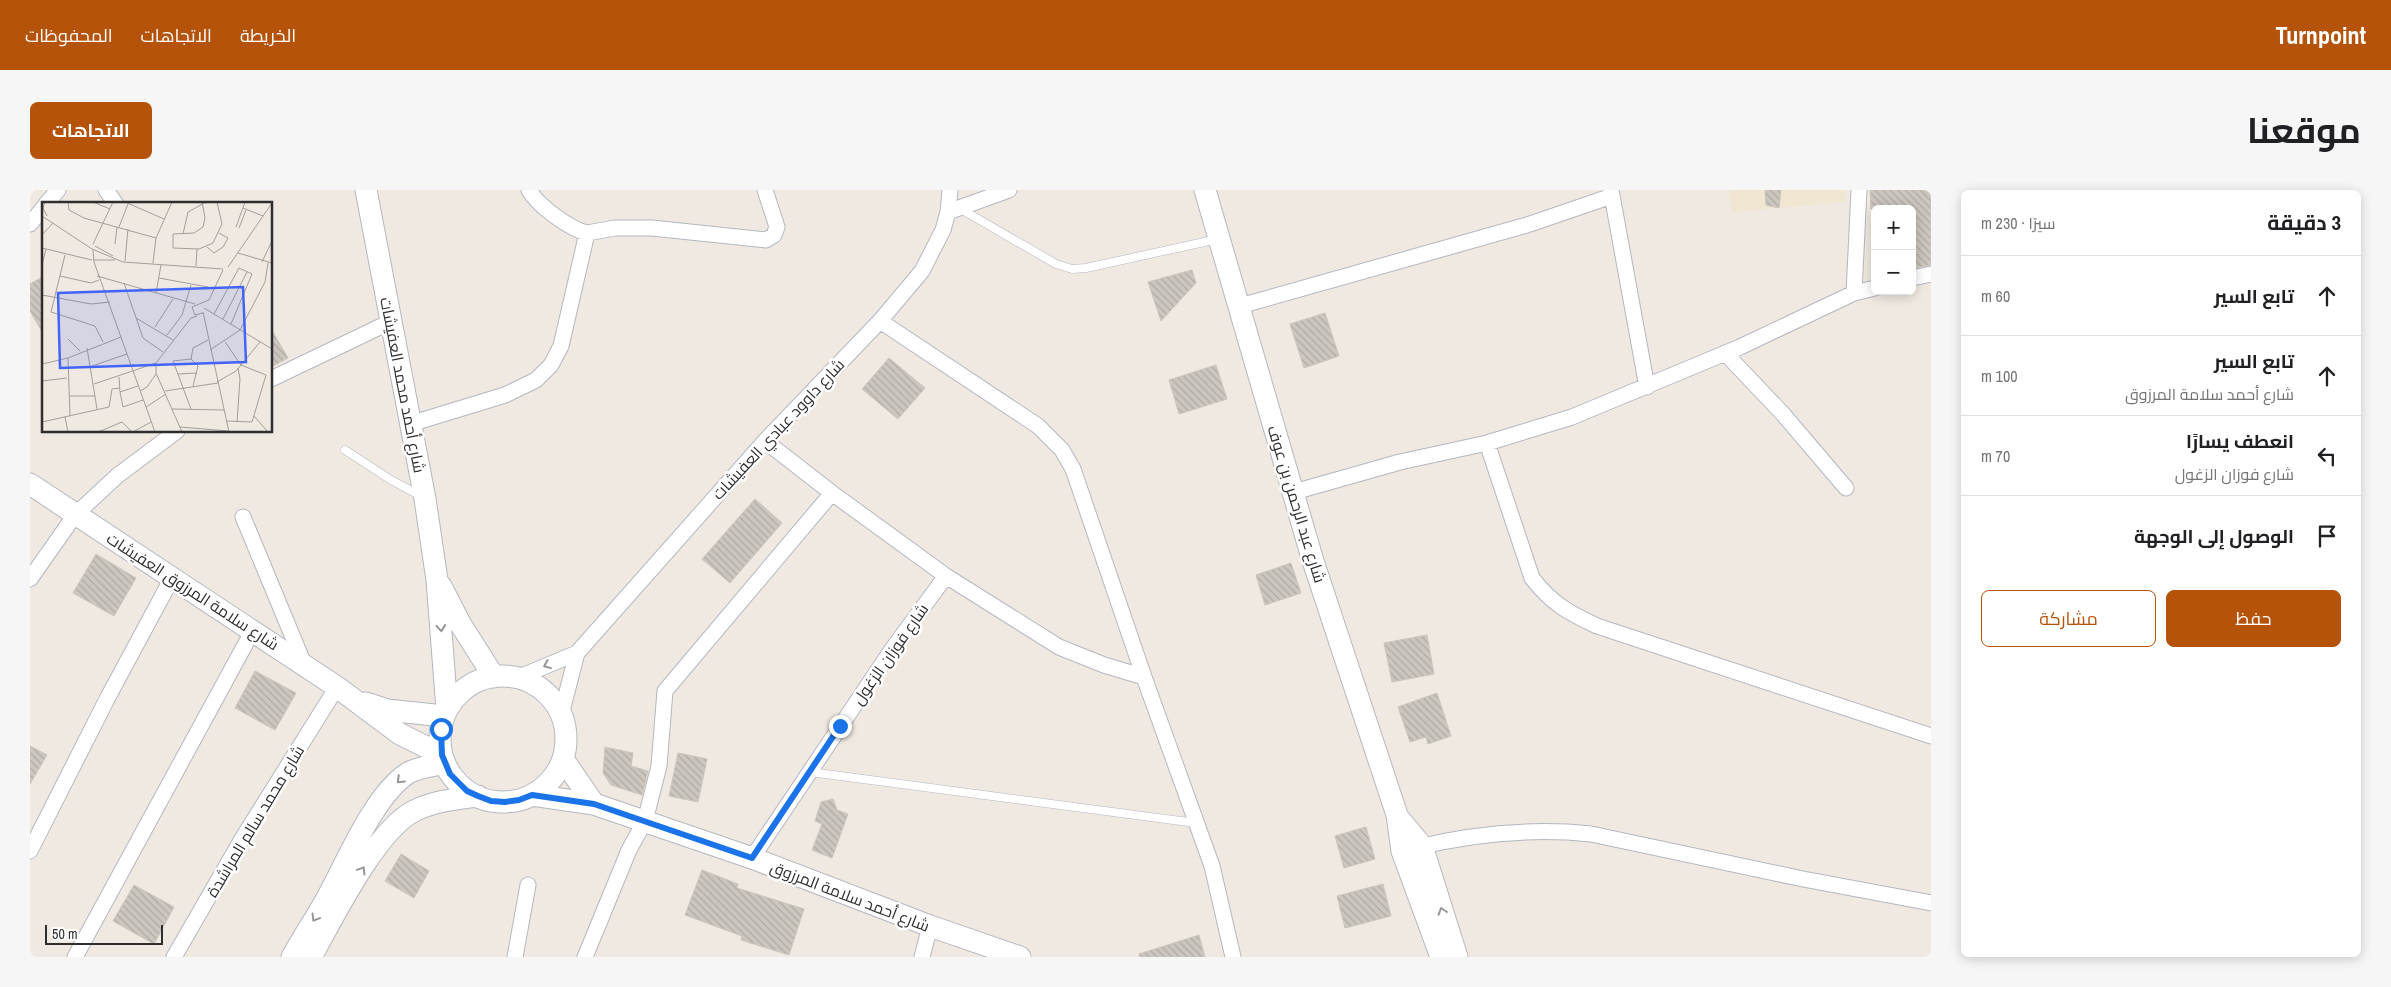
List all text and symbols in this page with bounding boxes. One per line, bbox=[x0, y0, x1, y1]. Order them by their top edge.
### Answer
text: Turnpoint bbox=[2276, 19, 2366, 51]
text: المحفوظات bbox=[25, 23, 113, 48]
text: الاتجاهات bbox=[141, 23, 212, 48]
text: الخريطة bbox=[240, 23, 296, 48]
button: الاتجاهات bbox=[30, 102, 152, 159]
text: موقعنا bbox=[2247, 107, 2361, 154]
inset map bbox=[42, 202, 272, 432]
map controls bbox=[1871, 205, 1916, 295]
button: + bbox=[1871, 205, 1916, 250]
text: 3 دقيقة bbox=[2267, 208, 2341, 237]
text: سيرًا · 230 m bbox=[1981, 212, 2055, 234]
button: − bbox=[1871, 250, 1916, 295]
icon: ahead bbox=[2313, 282, 2341, 310]
text: تابع السير bbox=[2214, 283, 2294, 309]
text: 60 m bbox=[1981, 285, 2010, 307]
street label: شارع أحمد محمد العفيشات bbox=[374, 295, 431, 475]
text: تابع السير bbox=[2214, 348, 2294, 374]
street label: شارع داوود عبادي العفيشات bbox=[707, 354, 851, 506]
icon: ahead bbox=[2313, 362, 2341, 390]
text: 100 m bbox=[1981, 365, 2017, 387]
text: شارع أحمد سلامة المرزوق bbox=[2125, 383, 2294, 405]
street label: شارع عبد الرحمن بن عوف bbox=[1262, 423, 1331, 586]
text: انعطف يسارًا bbox=[2186, 428, 2294, 454]
icon: left bbox=[2313, 442, 2341, 470]
text: 70 m bbox=[1981, 445, 2010, 467]
text: شارع فوزان الزغول bbox=[2175, 463, 2294, 485]
icon: arrive bbox=[2313, 522, 2341, 550]
text: الوصول إلى الوجهة bbox=[2134, 523, 2294, 549]
street label: شارع سلامة المرزوق العفيشات bbox=[102, 527, 283, 656]
button: مشاركة bbox=[1981, 590, 2156, 647]
button: حفظ bbox=[2166, 590, 2341, 647]
street label: شارع فوزان الزغول bbox=[847, 599, 934, 710]
one-way arrow bbox=[435, 624, 446, 632]
one-way arrow bbox=[543, 659, 552, 669]
route end bbox=[829, 715, 852, 738]
route start bbox=[430, 718, 453, 741]
street label: شارع محمد سالم المراشدة bbox=[201, 741, 310, 902]
one-way arrow bbox=[397, 774, 406, 783]
street label: شارع أحمد سلامة المرزوق bbox=[767, 855, 933, 937]
one-way arrow bbox=[356, 866, 366, 875]
one-way arrow bbox=[1437, 907, 1447, 915]
one-way arrow bbox=[312, 912, 322, 921]
scale bar bbox=[45, 922, 162, 945]
text: 50 m bbox=[52, 925, 78, 943]

